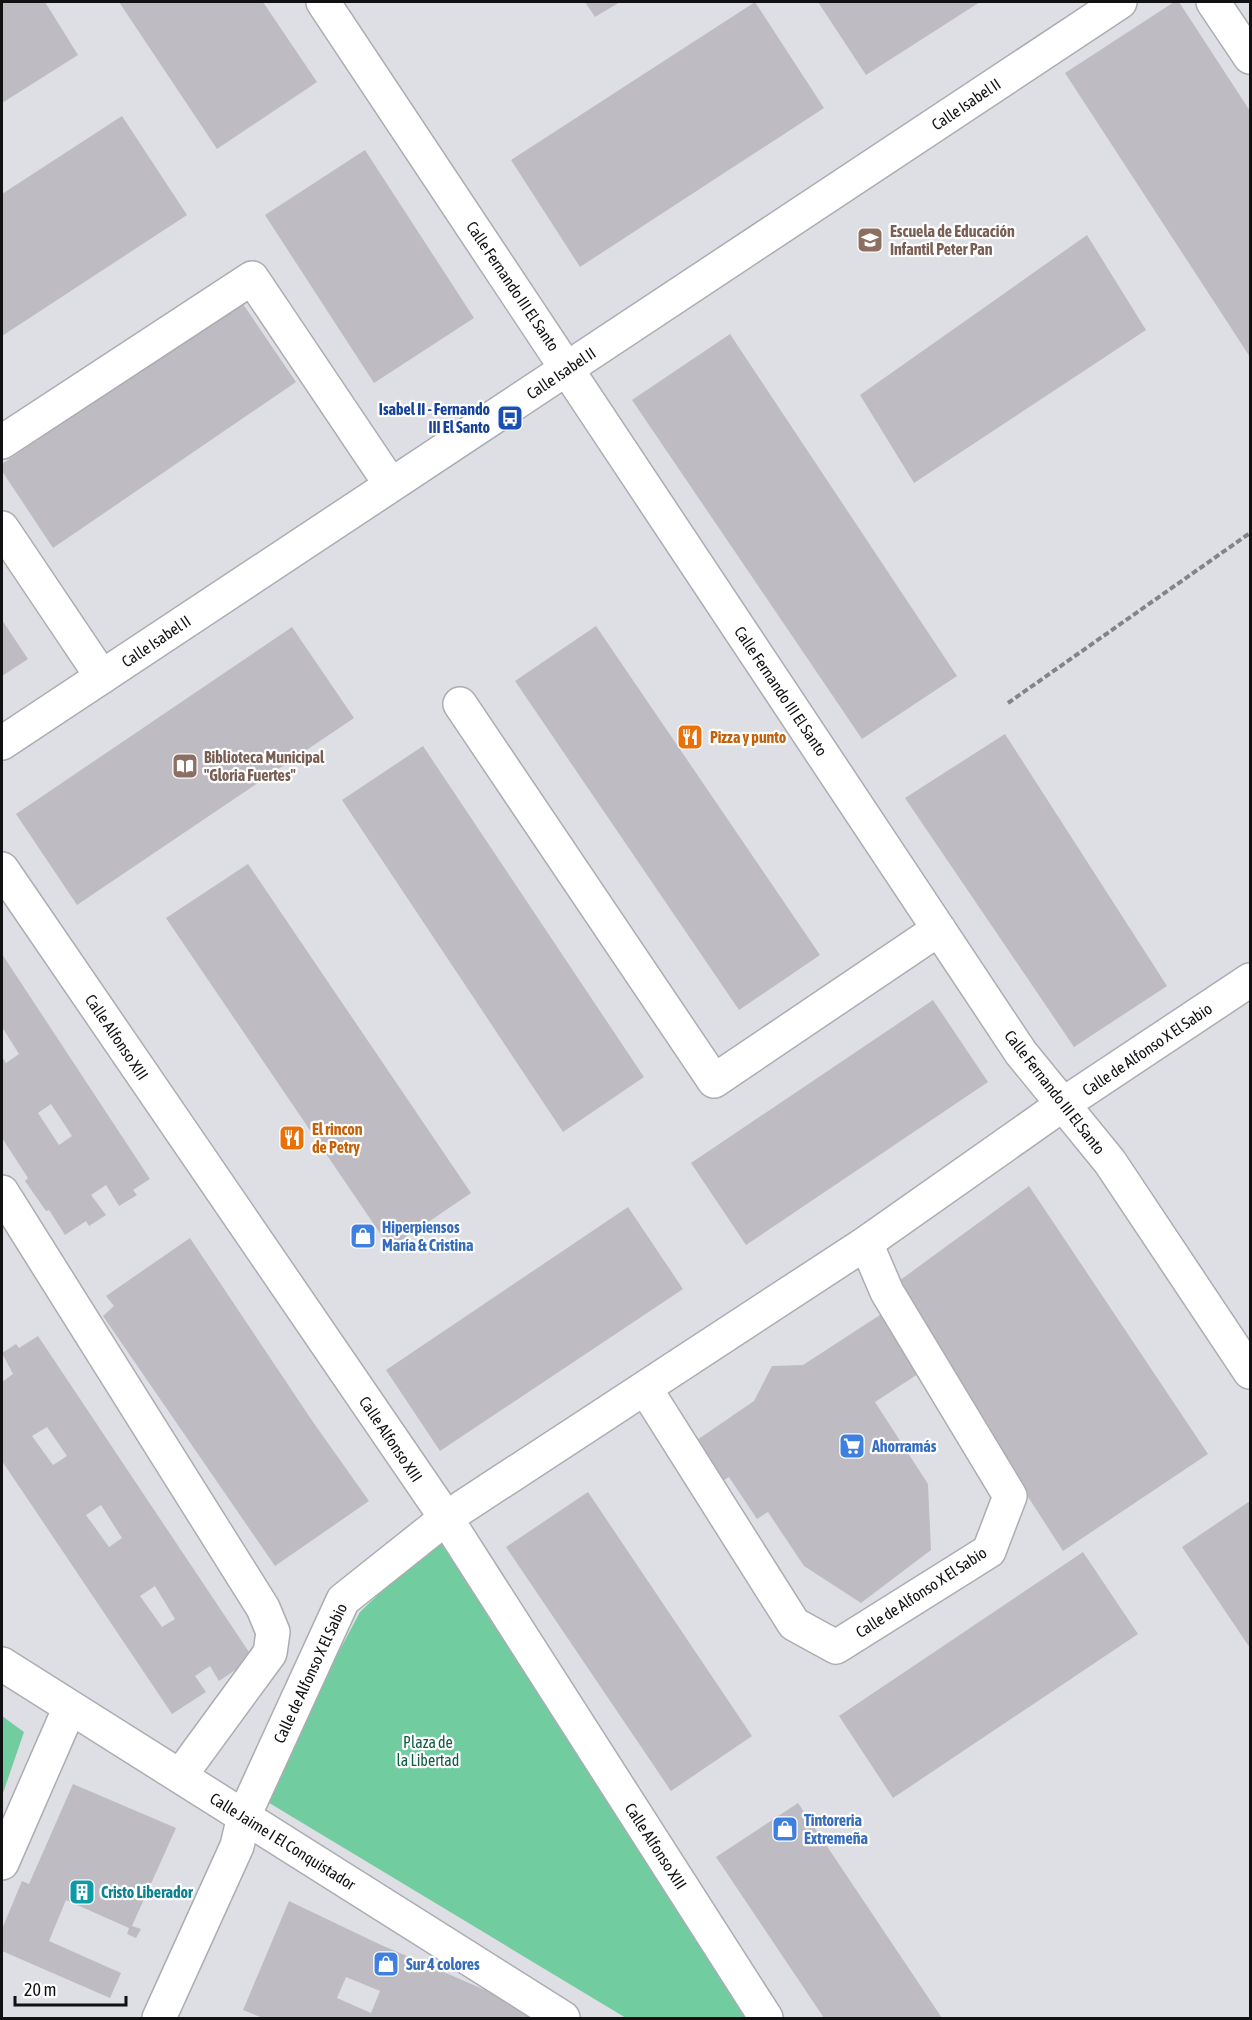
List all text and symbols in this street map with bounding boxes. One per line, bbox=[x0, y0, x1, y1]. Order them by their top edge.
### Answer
street label: Calle Isabel II bbox=[928, 74, 1004, 134]
street label: Calle Fernando III El Santo bbox=[463, 218, 563, 354]
place label: Escuela de Educación Infantil Peter Pan bbox=[890, 222, 1015, 258]
school or university icon: Escuela de Educación Infantil Peter Pan bbox=[855, 225, 885, 255]
street label: Calle Isabel II bbox=[523, 343, 599, 403]
place label: Isabel II - Fernando III El Santo bbox=[379, 400, 490, 436]
bus stop icon: Isabel II - Fernando III El Santo bbox=[495, 403, 525, 433]
street label: Calle Isabel II bbox=[118, 611, 194, 671]
street label: Calle Fernando III El Santo bbox=[731, 623, 831, 759]
restaurant icon: Pizza y punto bbox=[675, 722, 705, 752]
place label: Pizza y punto bbox=[710, 728, 787, 746]
place label: Biblioteca Municipal "Gloria Fuertes" bbox=[204, 748, 325, 784]
library icon: Biblioteca Municipal "Gloria Fuertes" bbox=[170, 751, 200, 781]
street label: Calle Alfonso XIII bbox=[82, 991, 152, 1083]
street label: Calle de Alfonso X El Sabio bbox=[1079, 999, 1215, 1099]
street label: Calle Fernando III El Santo bbox=[1001, 1026, 1109, 1158]
place label: El rincon de Petry bbox=[312, 1120, 363, 1156]
restaurant icon: El rincon de Petry bbox=[277, 1123, 307, 1153]
place label: Hiperpiensos María & Cristina bbox=[382, 1218, 473, 1254]
shop icon: Hiperpiensos María & Cristina bbox=[348, 1221, 378, 1251]
street label: Calle Alfonso XIII bbox=[356, 1393, 426, 1485]
supermarket icon: Ahorramás bbox=[837, 1431, 867, 1461]
place label: Ahorramás bbox=[871, 1437, 937, 1455]
street label: Calle de Alfonso X El Sabio bbox=[852, 1543, 990, 1641]
street label: Calle de Alfonso X El Sabio bbox=[270, 1600, 350, 1746]
park label: Plaza de la Libertad bbox=[397, 1733, 459, 1769]
street label: Calle Jaime I El Conquistador bbox=[206, 1789, 359, 1894]
street label: Calle Alfonso XIII bbox=[621, 1800, 691, 1892]
place label: Tintoreria Extremeña bbox=[804, 1811, 868, 1847]
shop icon: Tintoreria Extremeña bbox=[770, 1814, 800, 1844]
building icon: Cristo Liberador bbox=[67, 1877, 97, 1907]
place label: Cristo Liberador bbox=[101, 1883, 193, 1901]
shop icon: Sur 4 colores bbox=[371, 1949, 401, 1979]
place label: Sur 4 colores bbox=[406, 1955, 480, 1973]
scale bar bbox=[15, 1969, 126, 2007]
text: 20 m bbox=[24, 1979, 56, 2000]

